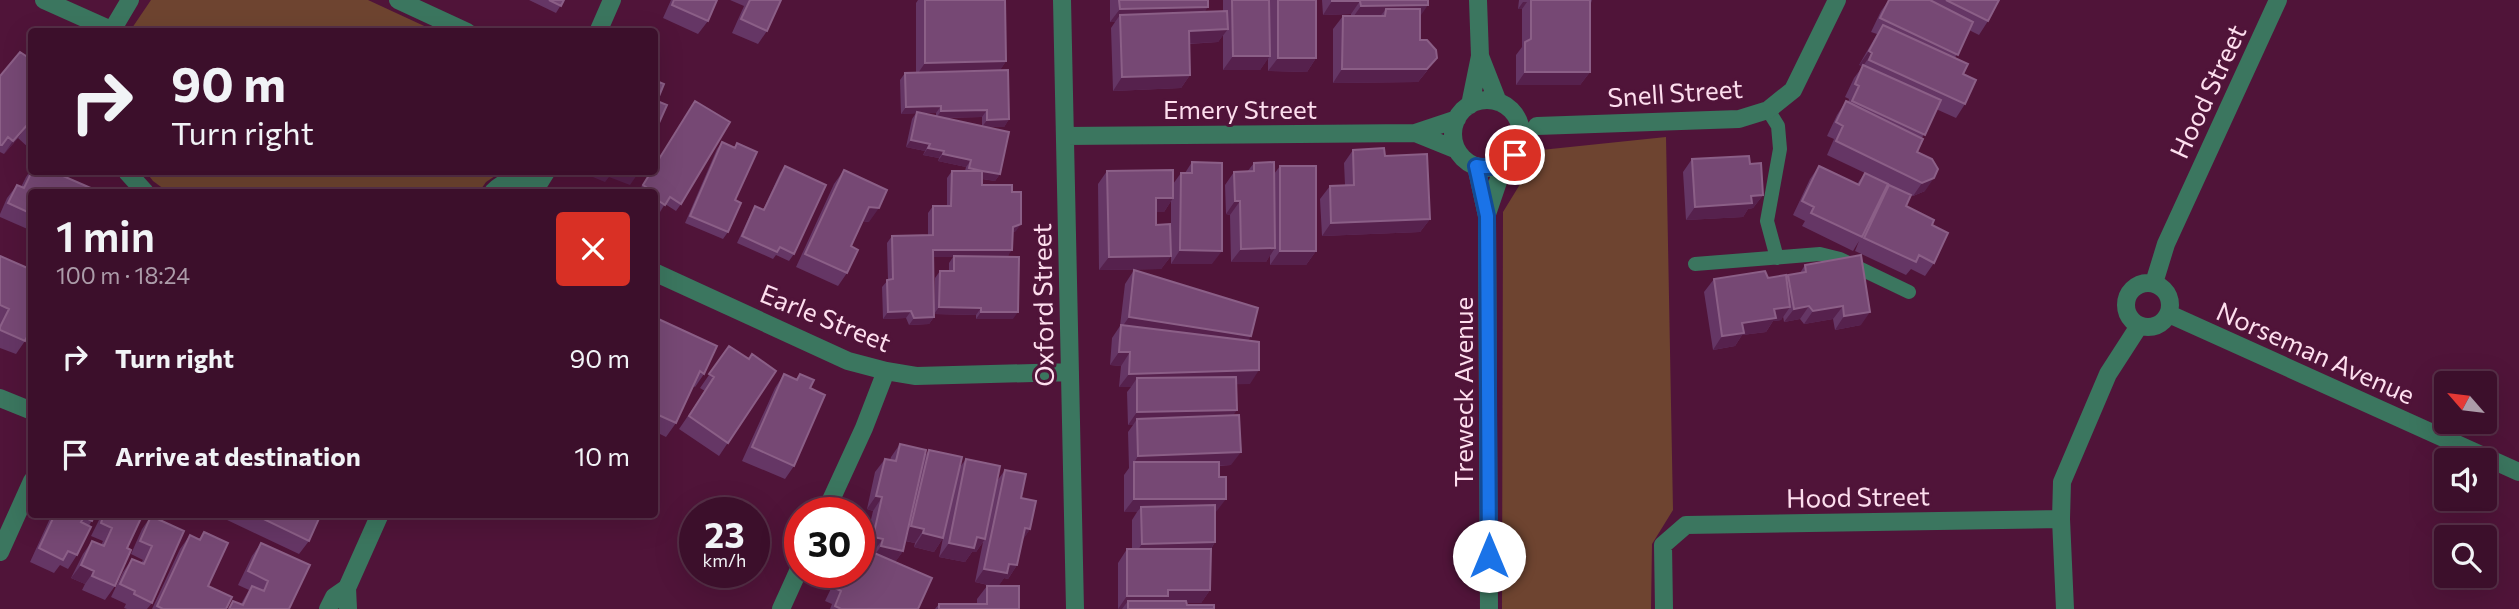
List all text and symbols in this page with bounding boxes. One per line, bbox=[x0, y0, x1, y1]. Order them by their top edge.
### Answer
street label: Hood Street bbox=[2163, 19, 2251, 163]
text: 90 m bbox=[171, 52, 286, 112]
icon: right bbox=[56, 56, 147, 147]
street label: Snell Street bbox=[1606, 72, 1744, 112]
street label: Emery Street bbox=[1163, 93, 1317, 124]
text: Turn right bbox=[171, 112, 314, 152]
pin bbox=[1485, 125, 1545, 185]
icon: arrive bbox=[1496, 136, 1534, 174]
text: 1 min bbox=[56, 209, 155, 261]
button: close bbox=[556, 212, 630, 286]
street label: Oxford Street bbox=[1025, 223, 1059, 387]
text: 100 m · 18:24 bbox=[56, 261, 190, 289]
street label: Earle Street bbox=[756, 277, 896, 357]
street label: Norseman Avenue bbox=[2212, 294, 2420, 410]
street label: Treweck Avenue bbox=[1447, 297, 1478, 487]
icon: right bbox=[56, 338, 94, 376]
text: Turn right bbox=[115, 342, 234, 373]
text: 90 m bbox=[570, 342, 630, 373]
north arrow bbox=[2434, 371, 2497, 434]
map controls bbox=[2434, 371, 2497, 588]
icon: arrive bbox=[56, 436, 94, 474]
text: Arrive at destination bbox=[115, 440, 361, 471]
text: 10 m bbox=[574, 440, 630, 471]
button: sound bbox=[2434, 448, 2497, 511]
street label: Hood Street bbox=[1786, 479, 1930, 513]
speed limit sign: 30 bbox=[784, 497, 875, 588]
text: 23 bbox=[704, 512, 745, 555]
position arrow bbox=[1452, 519, 1526, 593]
button: search bbox=[2434, 525, 2497, 588]
text: km/h bbox=[703, 549, 746, 571]

